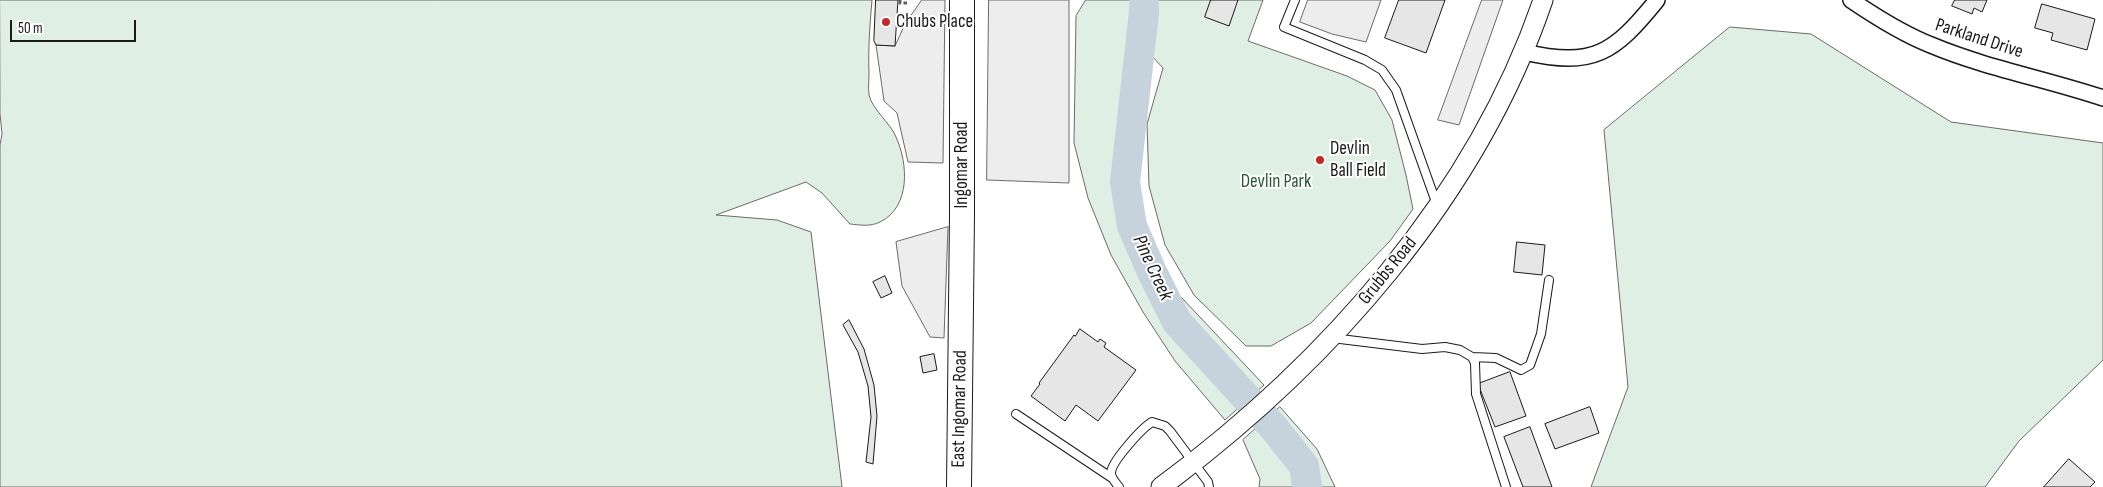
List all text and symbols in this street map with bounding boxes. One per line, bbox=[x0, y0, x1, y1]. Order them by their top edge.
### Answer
scale bar bbox=[12, 10, 139, 42]
place label: Chubs Place bbox=[896, 11, 973, 33]
street label: Parkland Drive bbox=[1932, 14, 2026, 64]
marker: Chubs Place bbox=[880, 16, 892, 28]
text: 50 m bbox=[18, 19, 43, 38]
street label: Ingomar Road bbox=[951, 121, 973, 209]
place label: Devlin Ball Field bbox=[1330, 138, 1386, 182]
marker: Devlin Ball Field bbox=[1314, 154, 1326, 166]
park label: Devlin Park bbox=[1241, 171, 1311, 193]
water label: Pine Creek bbox=[1127, 232, 1177, 304]
street label: Grubbs Road bbox=[1354, 233, 1422, 309]
street label: East Ingomar Road bbox=[948, 350, 972, 468]

